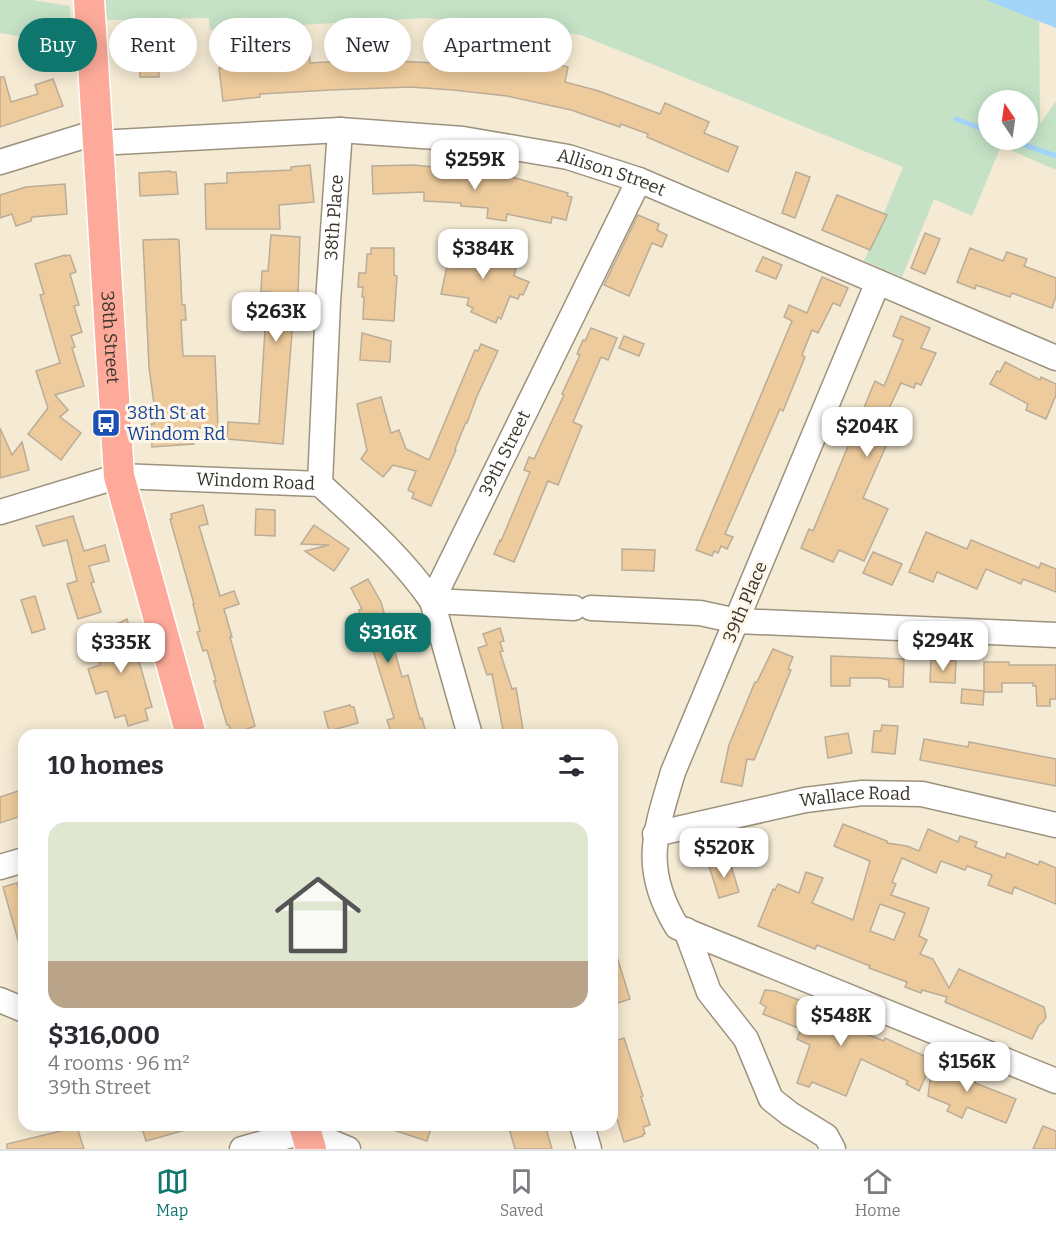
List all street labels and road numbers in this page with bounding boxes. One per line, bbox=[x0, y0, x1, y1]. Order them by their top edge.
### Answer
street label: Allison Street bbox=[556, 144, 669, 201]
street label: 38th Place bbox=[320, 174, 348, 261]
street label: 38th Street bbox=[96, 290, 124, 385]
street label: 39th Street bbox=[474, 406, 535, 500]
street label: Windom Road bbox=[196, 468, 316, 495]
street label: 39th Place bbox=[718, 558, 772, 646]
street label: Wallace Road bbox=[798, 782, 911, 812]

